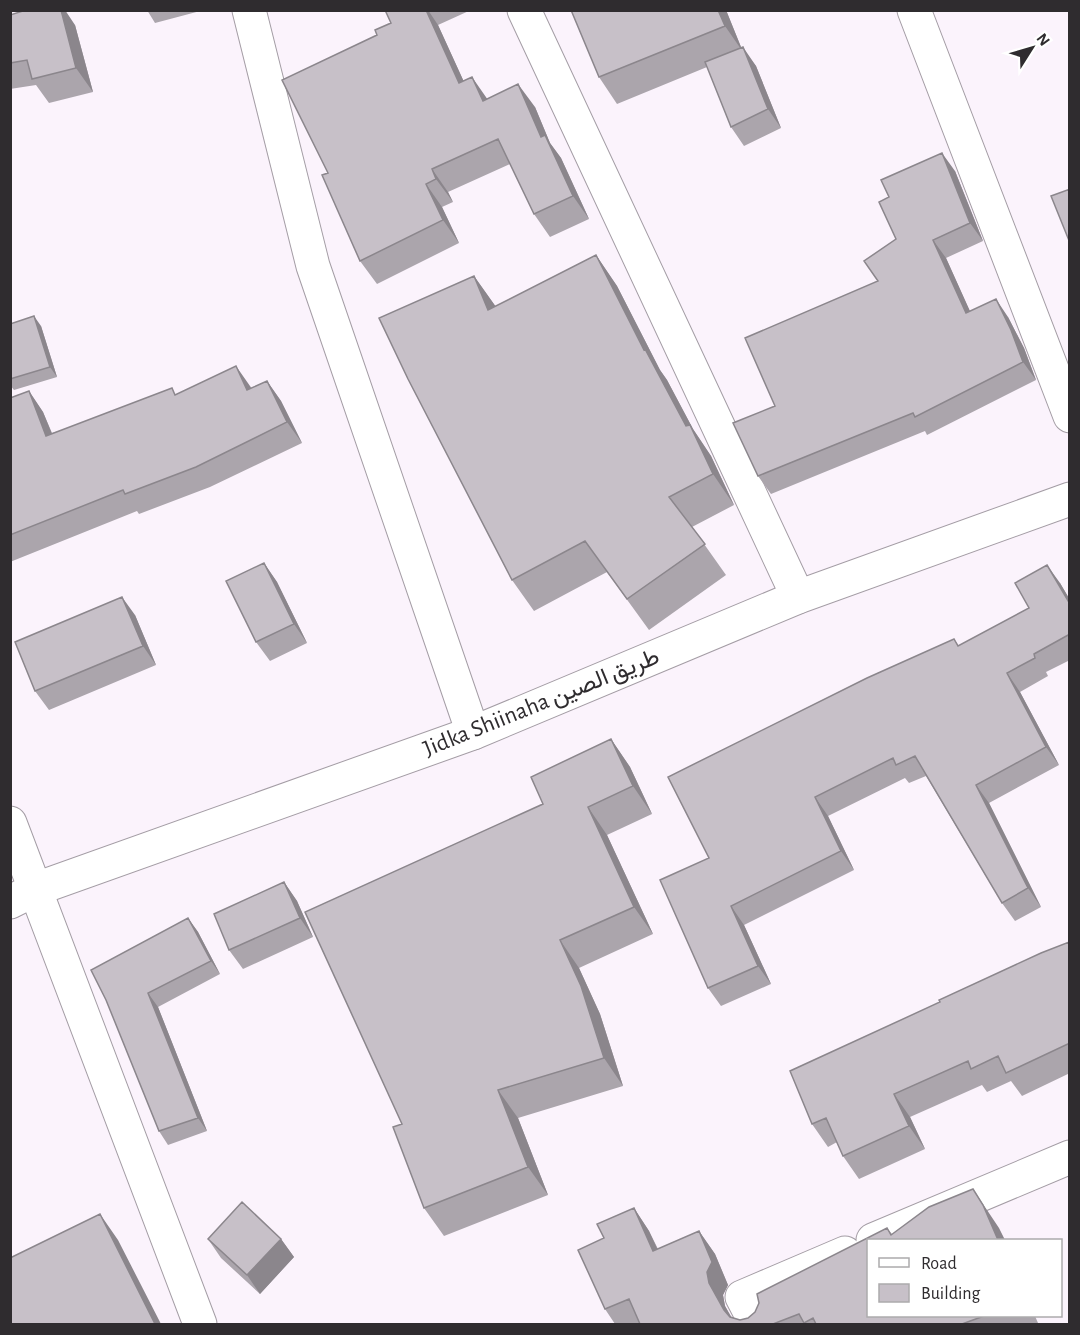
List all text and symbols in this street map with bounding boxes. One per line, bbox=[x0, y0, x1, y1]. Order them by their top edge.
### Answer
north arrow bbox=[1002, 18, 1062, 78]
text: N bbox=[1033, 30, 1053, 49]
street label: Jidka Shiinaha طريق الصين bbox=[420, 645, 664, 763]
legend bbox=[867, 1239, 1062, 1317]
text: Road bbox=[921, 1255, 957, 1273]
text: Building bbox=[921, 1285, 981, 1303]

